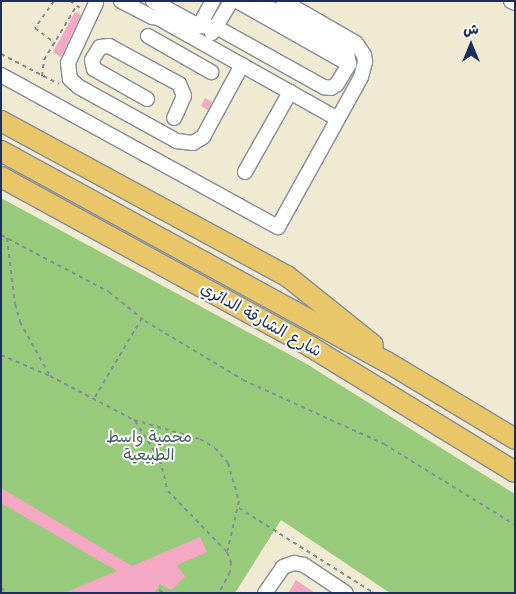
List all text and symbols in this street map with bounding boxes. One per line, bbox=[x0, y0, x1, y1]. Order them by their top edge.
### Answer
north arrow bbox=[446, 20, 496, 70]
text: ش bbox=[463, 21, 479, 38]
street label: شارع الشارقة الدائري bbox=[197, 279, 325, 361]
park label: محمية واسط الطبيعية bbox=[106, 427, 192, 465]

